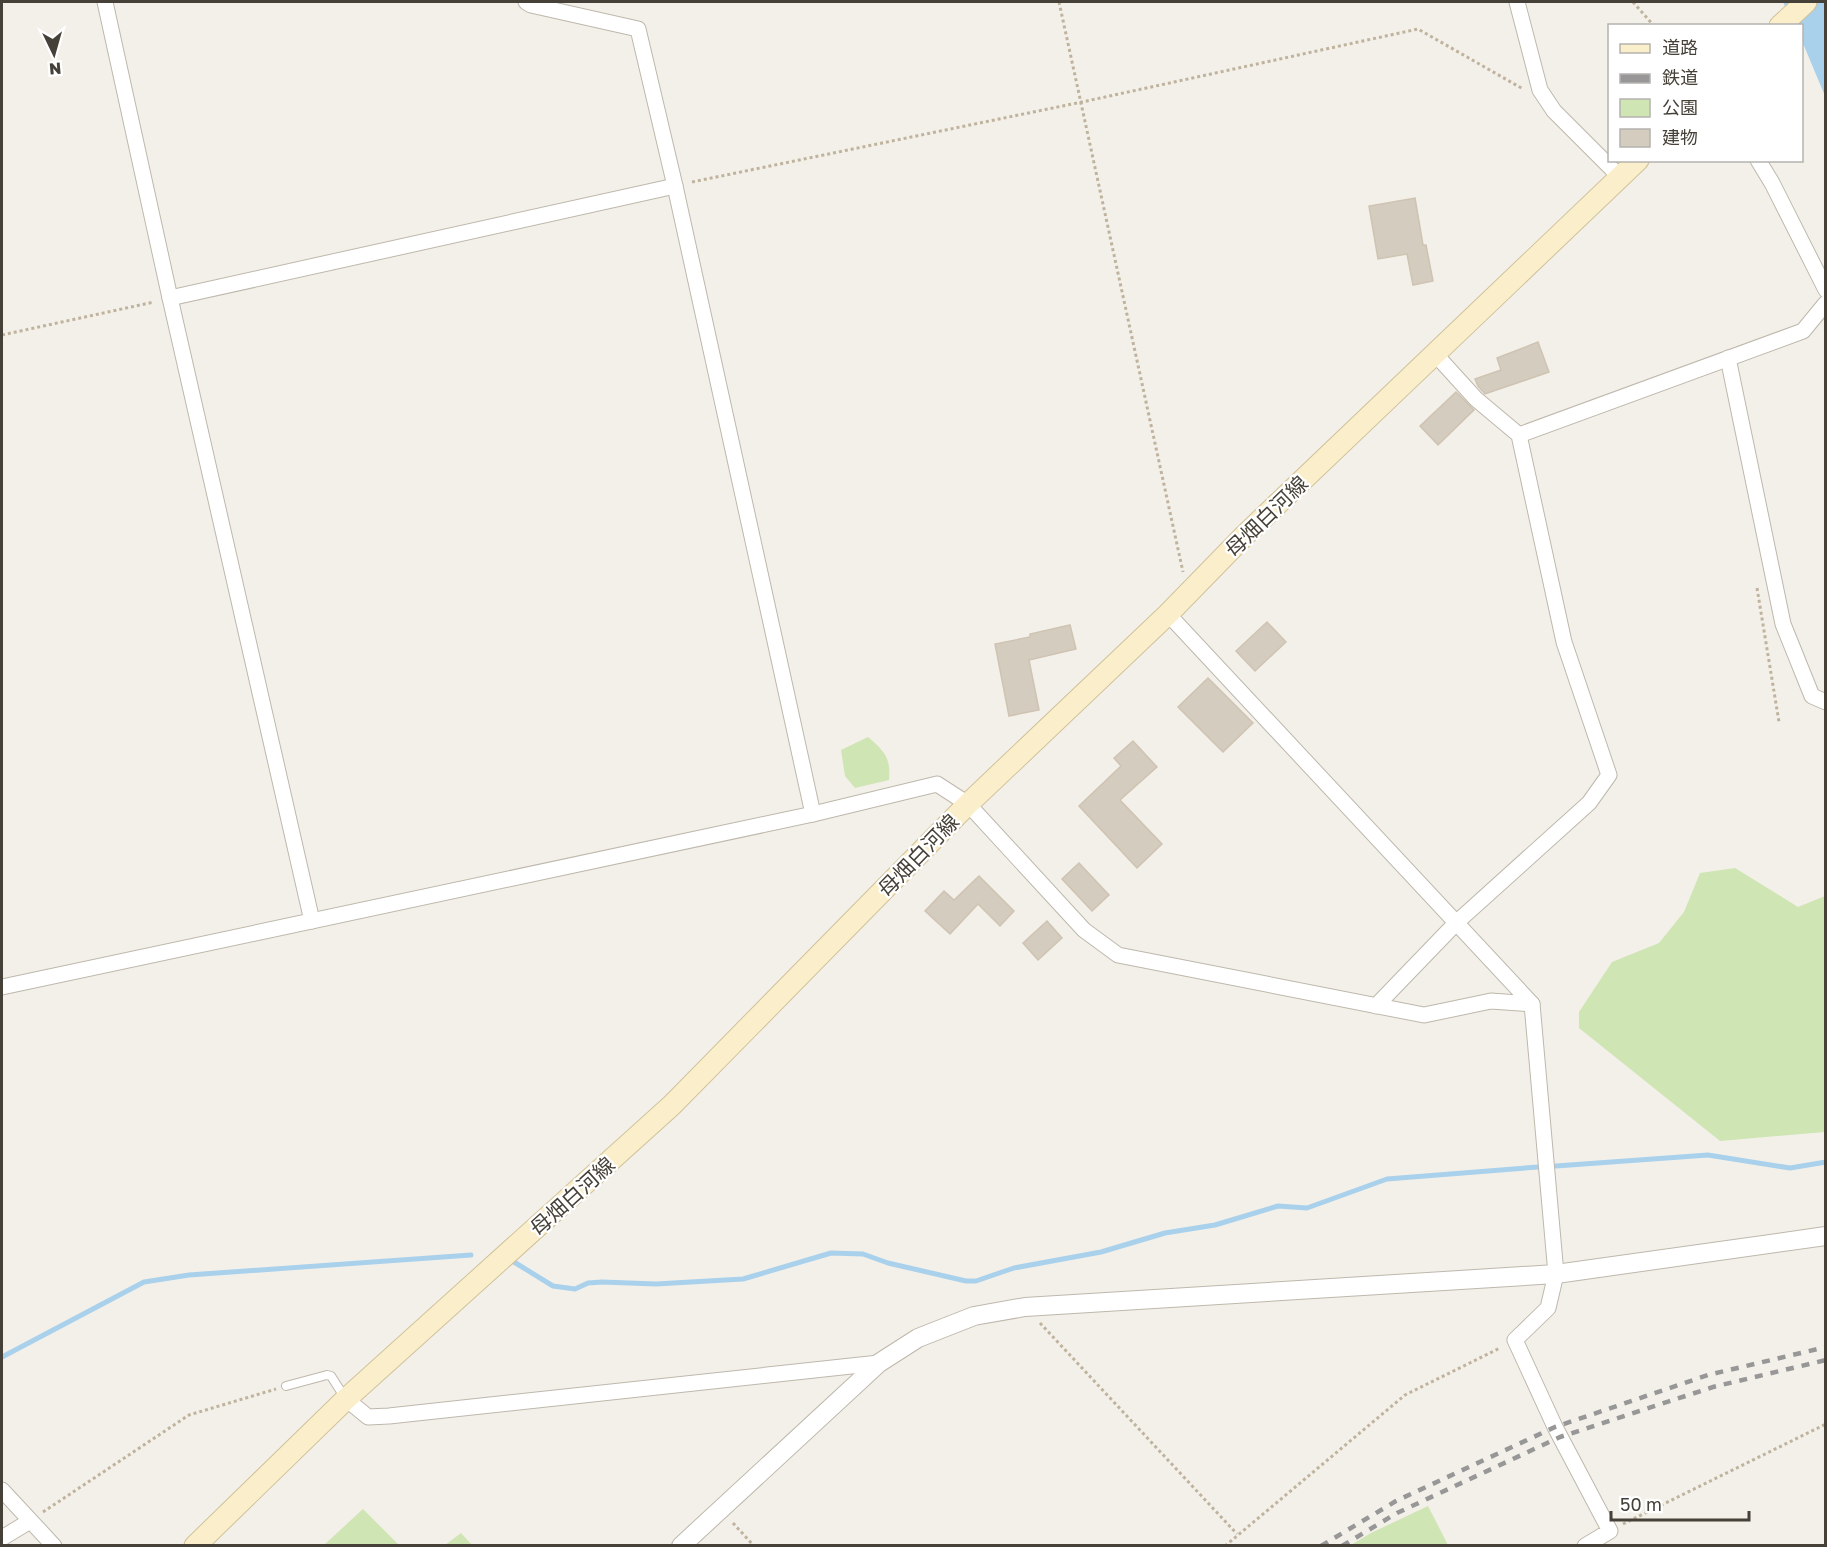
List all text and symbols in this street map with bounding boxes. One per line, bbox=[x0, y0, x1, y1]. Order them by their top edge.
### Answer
north arrow bbox=[24, 24, 84, 84]
legend bbox=[1608, 24, 1803, 162]
text: 道路 bbox=[1662, 36, 1698, 58]
text: N bbox=[48, 58, 62, 79]
text: 鉄道 bbox=[1662, 66, 1698, 88]
text: 公園 bbox=[1662, 96, 1698, 118]
text: 建物 bbox=[1662, 126, 1698, 148]
street label: 母畑白河線 bbox=[1219, 470, 1313, 562]
street label: 母畑白河線 bbox=[872, 808, 964, 902]
street label: 母畑白河線 bbox=[524, 1151, 620, 1241]
scale bar bbox=[1611, 1484, 1749, 1522]
text: 50 m bbox=[1620, 1493, 1662, 1515]

